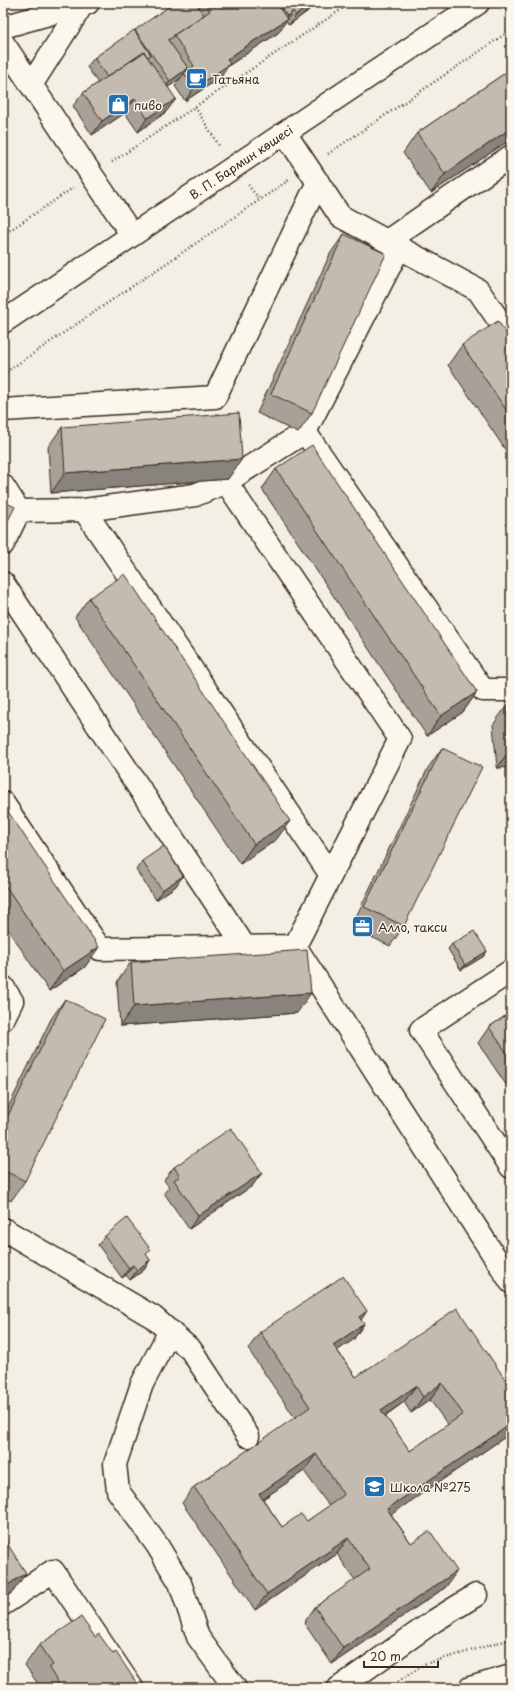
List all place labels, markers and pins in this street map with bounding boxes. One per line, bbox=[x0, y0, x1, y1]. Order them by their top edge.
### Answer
cafe icon: Татьяна bbox=[184, 66, 210, 92]
place label: Татьяна bbox=[212, 70, 260, 88]
shop icon: пиво bbox=[106, 92, 132, 118]
place label: пиво bbox=[134, 96, 162, 114]
office icon: Алло, такси bbox=[350, 914, 376, 940]
place label: Алло, такси bbox=[378, 918, 447, 936]
school or university icon: Школа №275 bbox=[361, 1474, 387, 1500]
place label: Школа №275 bbox=[390, 1478, 471, 1496]

